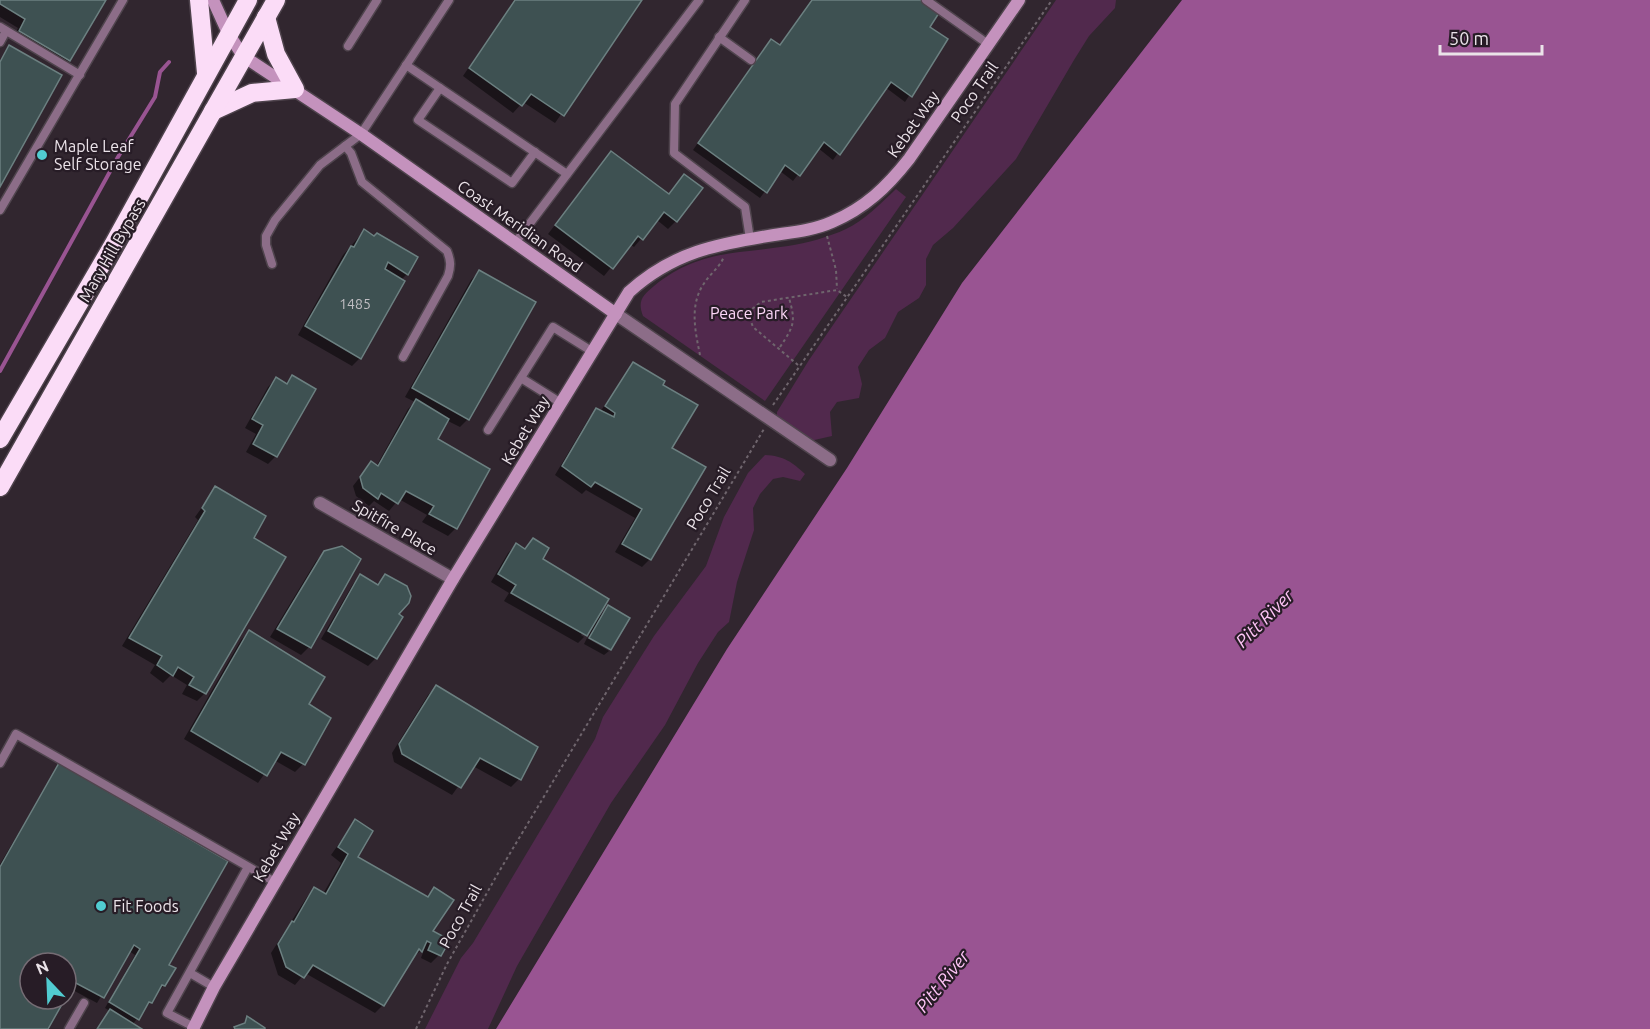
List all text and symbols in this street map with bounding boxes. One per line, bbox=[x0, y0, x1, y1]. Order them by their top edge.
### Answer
scale bar bbox=[1440, 18, 1542, 56]
text: 50 m bbox=[1449, 28, 1489, 48]
street label: Poco Trail bbox=[947, 58, 1001, 126]
street label: Kebet Way bbox=[884, 87, 943, 161]
place label: Maple Leaf Self Storage bbox=[54, 137, 141, 173]
marker: Maple Leaf Self Storage bbox=[35, 148, 49, 162]
street label: Coast Meridian Road bbox=[454, 176, 586, 276]
street label: Mary Hill Bypass bbox=[75, 195, 149, 305]
house number: 1485 bbox=[339, 296, 371, 312]
park label: Peace Park bbox=[710, 304, 788, 322]
street label: Kebet Way bbox=[497, 392, 553, 468]
street label: Poco Trail bbox=[682, 463, 734, 533]
street label: Spitfire Place bbox=[349, 496, 441, 558]
water label: Pitt River bbox=[1231, 584, 1298, 651]
street label: Kebet Way bbox=[249, 809, 303, 885]
street label: Poco Trail bbox=[435, 881, 485, 951]
place label: Fit Foods bbox=[113, 897, 179, 915]
marker: Fit Foods bbox=[94, 899, 108, 913]
water label: Pitt River bbox=[911, 945, 974, 1016]
north arrow bbox=[18, 951, 78, 1011]
text: N bbox=[33, 957, 51, 978]

